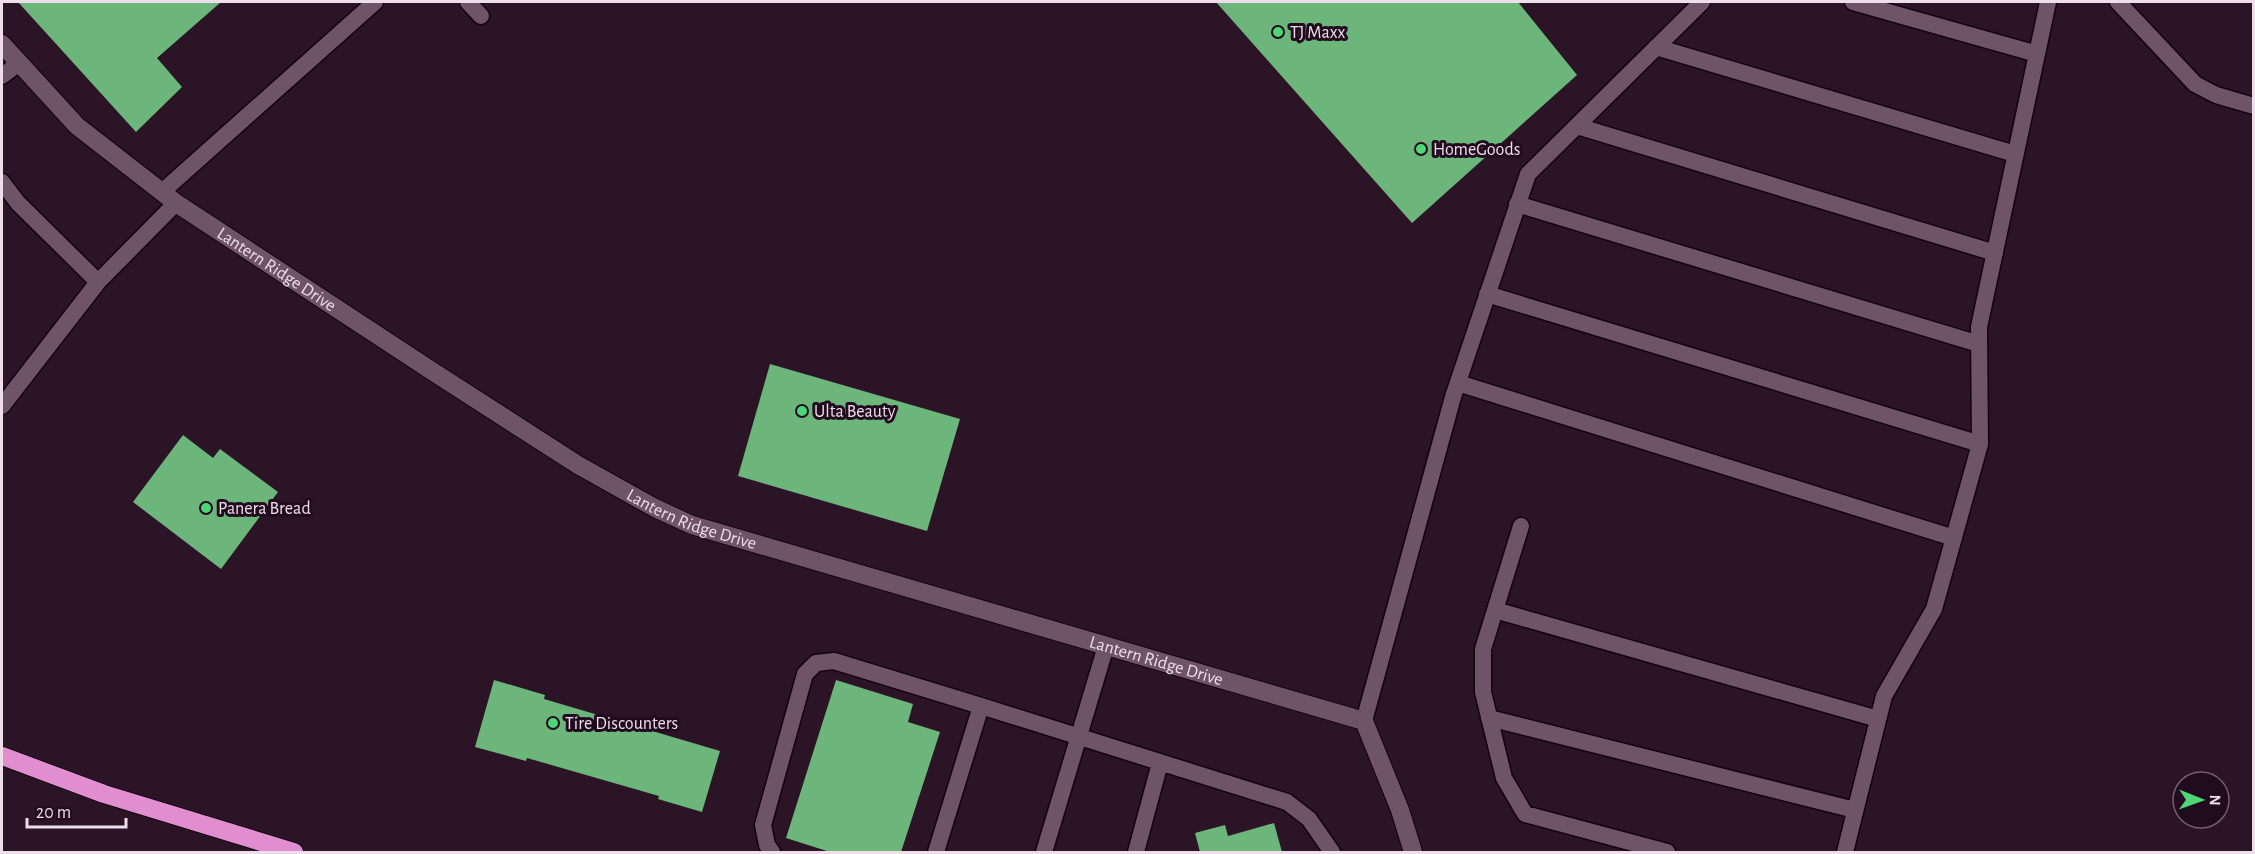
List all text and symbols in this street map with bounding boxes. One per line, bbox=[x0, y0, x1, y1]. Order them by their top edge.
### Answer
place label: TJ Maxx bbox=[1290, 24, 1346, 42]
marker: TJ Maxx bbox=[1271, 25, 1285, 39]
place label: HomeGoods bbox=[1433, 141, 1520, 159]
marker: HomeGoods bbox=[1414, 142, 1428, 156]
street label: Lantern Ridge Drive bbox=[213, 225, 339, 315]
place label: Ulta Beauty bbox=[814, 403, 896, 421]
marker: Ulta Beauty bbox=[795, 404, 809, 418]
street label: Lantern Ridge Drive bbox=[623, 486, 758, 553]
place label: Panera Bread bbox=[218, 500, 311, 518]
marker: Panera Bread bbox=[199, 501, 213, 515]
street label: Lantern Ridge Drive bbox=[1087, 633, 1225, 689]
place label: Tire Discounters bbox=[565, 715, 678, 733]
marker: Tire Discounters bbox=[546, 716, 560, 730]
north arrow bbox=[2171, 770, 2231, 830]
scale bar bbox=[27, 791, 126, 829]
text: N bbox=[2207, 795, 2223, 806]
text: 20 m bbox=[36, 804, 71, 822]

